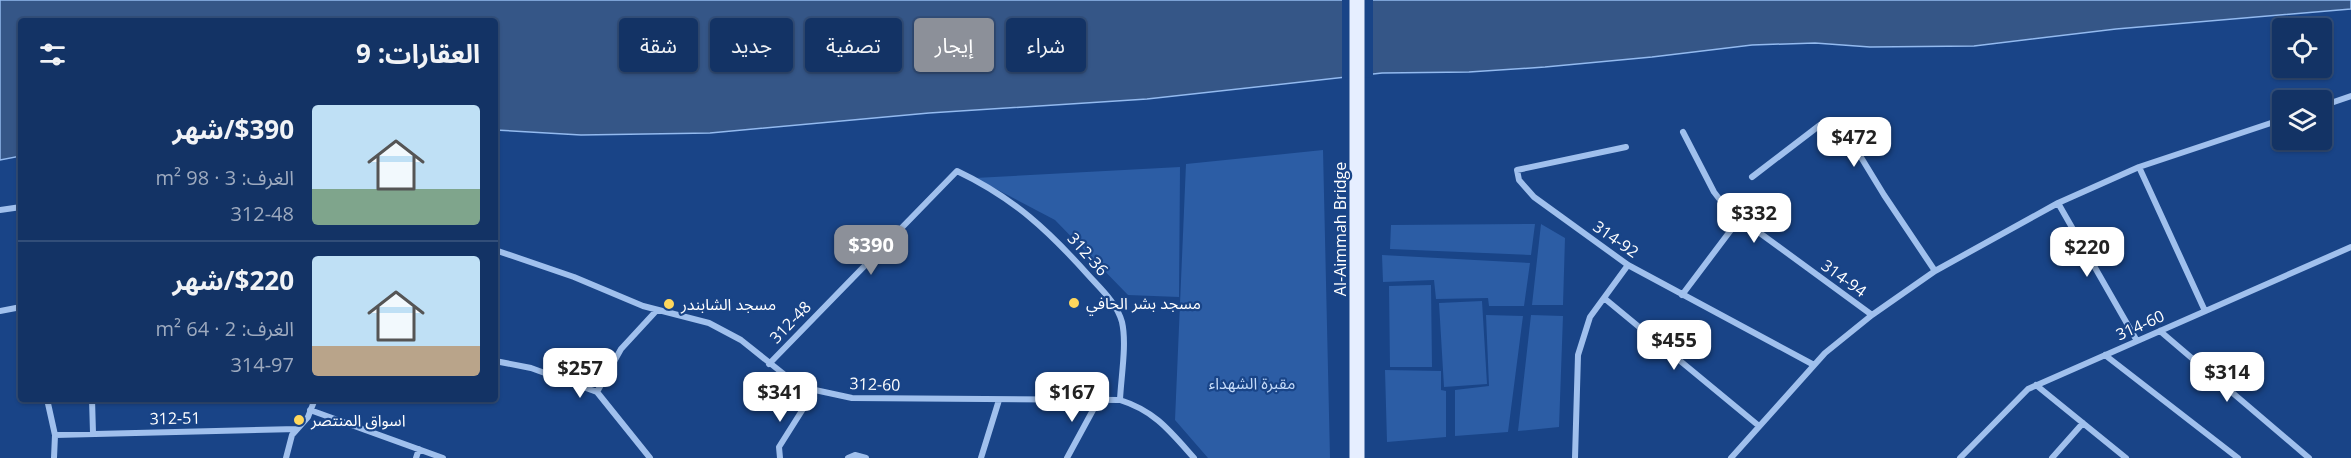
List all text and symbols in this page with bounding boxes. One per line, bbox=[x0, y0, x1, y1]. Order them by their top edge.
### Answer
chip: شقة bbox=[619, 18, 698, 72]
chip: جديد bbox=[710, 18, 793, 72]
chip: تصفية bbox=[805, 18, 902, 72]
chip: إيجار bbox=[914, 18, 994, 72]
chip: شراء bbox=[1006, 18, 1086, 72]
map controls bbox=[2272, 18, 2332, 150]
button: locate bbox=[2272, 18, 2332, 78]
text: العقارات: 9 bbox=[356, 35, 480, 71]
icon: filters bbox=[36, 38, 69, 71]
button: layers bbox=[2272, 90, 2332, 150]
text: $390/شهر bbox=[173, 111, 294, 147]
pin: $472 bbox=[1818, 117, 1890, 168]
text: $472 bbox=[1831, 123, 1877, 150]
icon: home bbox=[360, 129, 432, 201]
street label: Al-Aimmah Bridge bbox=[1329, 162, 1351, 296]
text: الغرف: 3 · 98 m² bbox=[156, 164, 294, 191]
pin: $332 bbox=[1718, 193, 1790, 244]
text: $332 bbox=[1731, 199, 1777, 226]
text: 312-48 bbox=[230, 200, 294, 227]
street label: 314-92 bbox=[1589, 215, 1643, 263]
pin: $390 bbox=[835, 225, 907, 276]
pin: $220 bbox=[2051, 227, 2123, 278]
street label: 312-36 bbox=[1063, 228, 1113, 280]
text: $390 bbox=[848, 231, 894, 258]
text: $220 bbox=[2064, 233, 2110, 260]
street label: 314-94 bbox=[1817, 254, 1871, 302]
text: $220/شهر bbox=[173, 262, 294, 298]
icon: home bbox=[360, 280, 432, 352]
place label: مسجد بشر الحافي bbox=[1086, 292, 1201, 316]
place label: مسجد الشابندر bbox=[680, 293, 776, 315]
street label: 312-48 bbox=[764, 296, 816, 348]
marker: مسجد بشر الحافي bbox=[1067, 296, 1081, 310]
marker: مسجد الشابندر bbox=[662, 297, 676, 311]
street label: 314-60 bbox=[2112, 305, 2168, 345]
text: الغرف: 2 · 64 m² bbox=[156, 315, 294, 342]
pin: $455 bbox=[1638, 320, 1710, 371]
text: $455 bbox=[1651, 326, 1697, 353]
pin: $257 bbox=[544, 348, 616, 399]
text: 314-97 bbox=[230, 351, 294, 378]
pin: $314 bbox=[2191, 352, 2263, 403]
text: $257 bbox=[557, 354, 603, 381]
text: $314 bbox=[2204, 358, 2250, 385]
pin: $341 bbox=[744, 372, 816, 423]
street label: 312-60 bbox=[849, 372, 901, 396]
pin: $167 bbox=[1036, 372, 1108, 423]
park label: مقبرة الشهداء bbox=[1209, 372, 1295, 394]
text: $341 bbox=[757, 378, 803, 405]
text: $167 bbox=[1049, 378, 1095, 405]
street label: 312-51 bbox=[149, 407, 201, 429]
place label: اسواق المنتصر bbox=[310, 409, 405, 431]
marker: اسواق المنتصر bbox=[292, 413, 306, 427]

